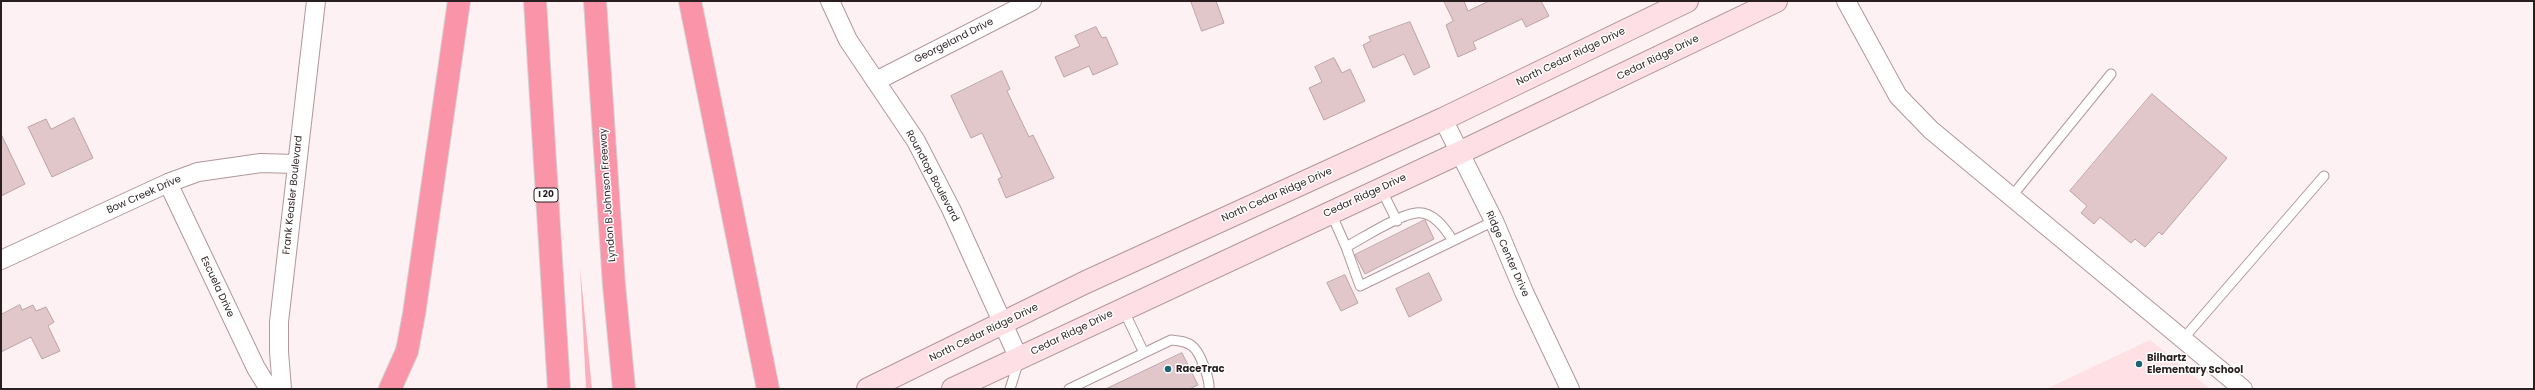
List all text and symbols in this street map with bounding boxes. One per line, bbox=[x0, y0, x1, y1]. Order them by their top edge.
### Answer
street label: Georgeland Drive bbox=[912, 16, 996, 66]
street label: North Cedar Ridge Drive bbox=[1515, 25, 1627, 89]
street label: Cedar Ridge Drive bbox=[1615, 33, 1701, 83]
street label: Lyndon B Johnson Freeway bbox=[597, 128, 619, 262]
street label: Roundtop Boulevard bbox=[903, 128, 961, 224]
street label: Frank Keasler Boulevard bbox=[281, 135, 305, 255]
street label: North Cedar Ridge Drive bbox=[1220, 165, 1334, 225]
street label: Cedar Ridge Drive bbox=[1322, 172, 1408, 220]
street label: Bow Creek Drive bbox=[105, 173, 183, 217]
road number: I 20 bbox=[534, 188, 558, 202]
street label: Ridge Center Drive bbox=[1483, 209, 1531, 299]
street label: Escuela Drive bbox=[198, 255, 236, 319]
street label: North Cedar Ridge Drive bbox=[928, 301, 1040, 365]
street label: Cedar Ridge Drive bbox=[1029, 308, 1115, 358]
place label: Bilhartz Elementary School bbox=[2147, 352, 2243, 376]
marker: Bilhartz Elementary School bbox=[2134, 359, 2144, 369]
place label: RaceTrac bbox=[1176, 363, 1225, 375]
marker: RaceTrac bbox=[1163, 364, 1173, 374]

